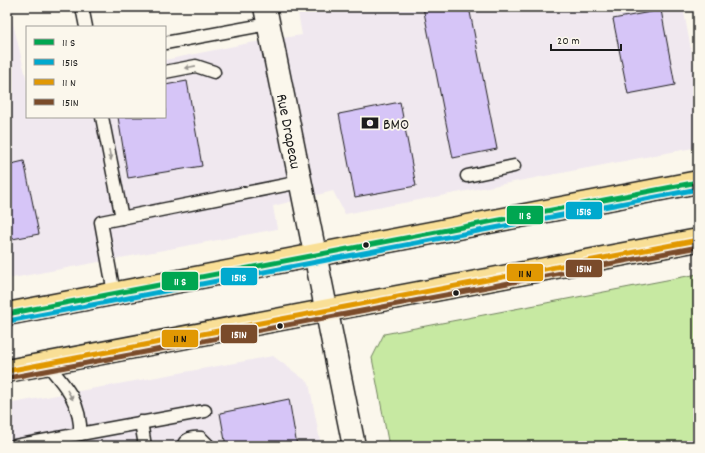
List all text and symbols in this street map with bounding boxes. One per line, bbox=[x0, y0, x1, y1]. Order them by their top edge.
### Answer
legend bbox=[26, 26, 166, 118]
scale bar bbox=[551, 26, 621, 52]
text: 20 m bbox=[557, 33, 580, 50]
text: 11 S bbox=[62, 35, 75, 52]
text: 151S bbox=[62, 55, 78, 72]
one-way arrow bbox=[183, 64, 196, 70]
text: 11 N bbox=[62, 75, 76, 92]
street label: Rue Drapeau bbox=[269, 92, 306, 171]
text: 151N bbox=[62, 95, 79, 112]
bank icon: BMO bbox=[360, 113, 380, 133]
place label: BMO bbox=[383, 114, 409, 137]
one-way arrow bbox=[107, 149, 113, 161]
line badge: 151S bbox=[565, 201, 603, 220]
line badge: 11 S bbox=[506, 205, 544, 225]
text: 151S bbox=[577, 205, 592, 221]
text: 11 S bbox=[519, 209, 531, 225]
unlabelled marker bbox=[361, 240, 371, 250]
line badge: 151N bbox=[565, 259, 603, 278]
text: 151N bbox=[576, 262, 592, 278]
line badge: 11 N bbox=[506, 263, 544, 282]
line badge: 151S bbox=[220, 267, 258, 286]
text: 11 N bbox=[519, 267, 532, 283]
line badge: 11 S bbox=[161, 271, 199, 291]
text: 151S bbox=[232, 271, 247, 287]
text: 11 S bbox=[174, 275, 186, 291]
unlabelled marker bbox=[451, 288, 461, 298]
unlabelled marker bbox=[275, 321, 285, 331]
line badge: 151N bbox=[220, 324, 258, 344]
text: 151N bbox=[231, 328, 247, 344]
line badge: 11 N bbox=[161, 329, 199, 348]
text: 11 N bbox=[174, 332, 187, 348]
one-way arrow bbox=[67, 389, 74, 401]

